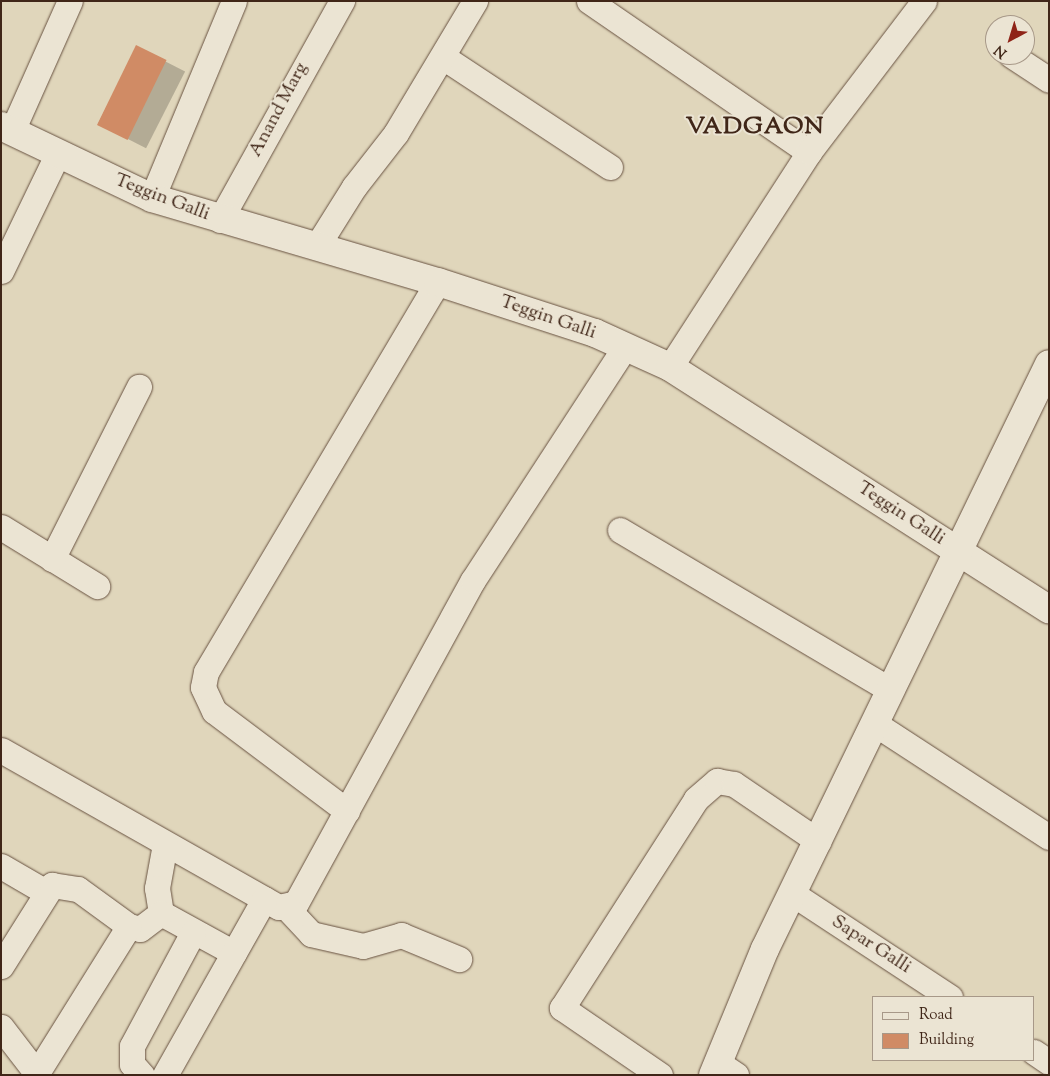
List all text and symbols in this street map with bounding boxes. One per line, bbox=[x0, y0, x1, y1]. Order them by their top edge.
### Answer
north arrow bbox=[985, 15, 1035, 65]
text: N bbox=[991, 40, 1012, 62]
street label: Anand Marg bbox=[245, 59, 313, 161]
district label: VADGAON bbox=[685, 114, 825, 142]
street label: Teggin Galli bbox=[111, 169, 213, 227]
street label: Teggin Galli bbox=[497, 291, 599, 345]
street label: Teggin Galli bbox=[853, 477, 949, 551]
street label: Sapar Galli bbox=[827, 911, 915, 979]
legend bbox=[872, 996, 1035, 1061]
text: Road bbox=[919, 1005, 953, 1026]
text: Building bbox=[919, 1030, 974, 1051]

